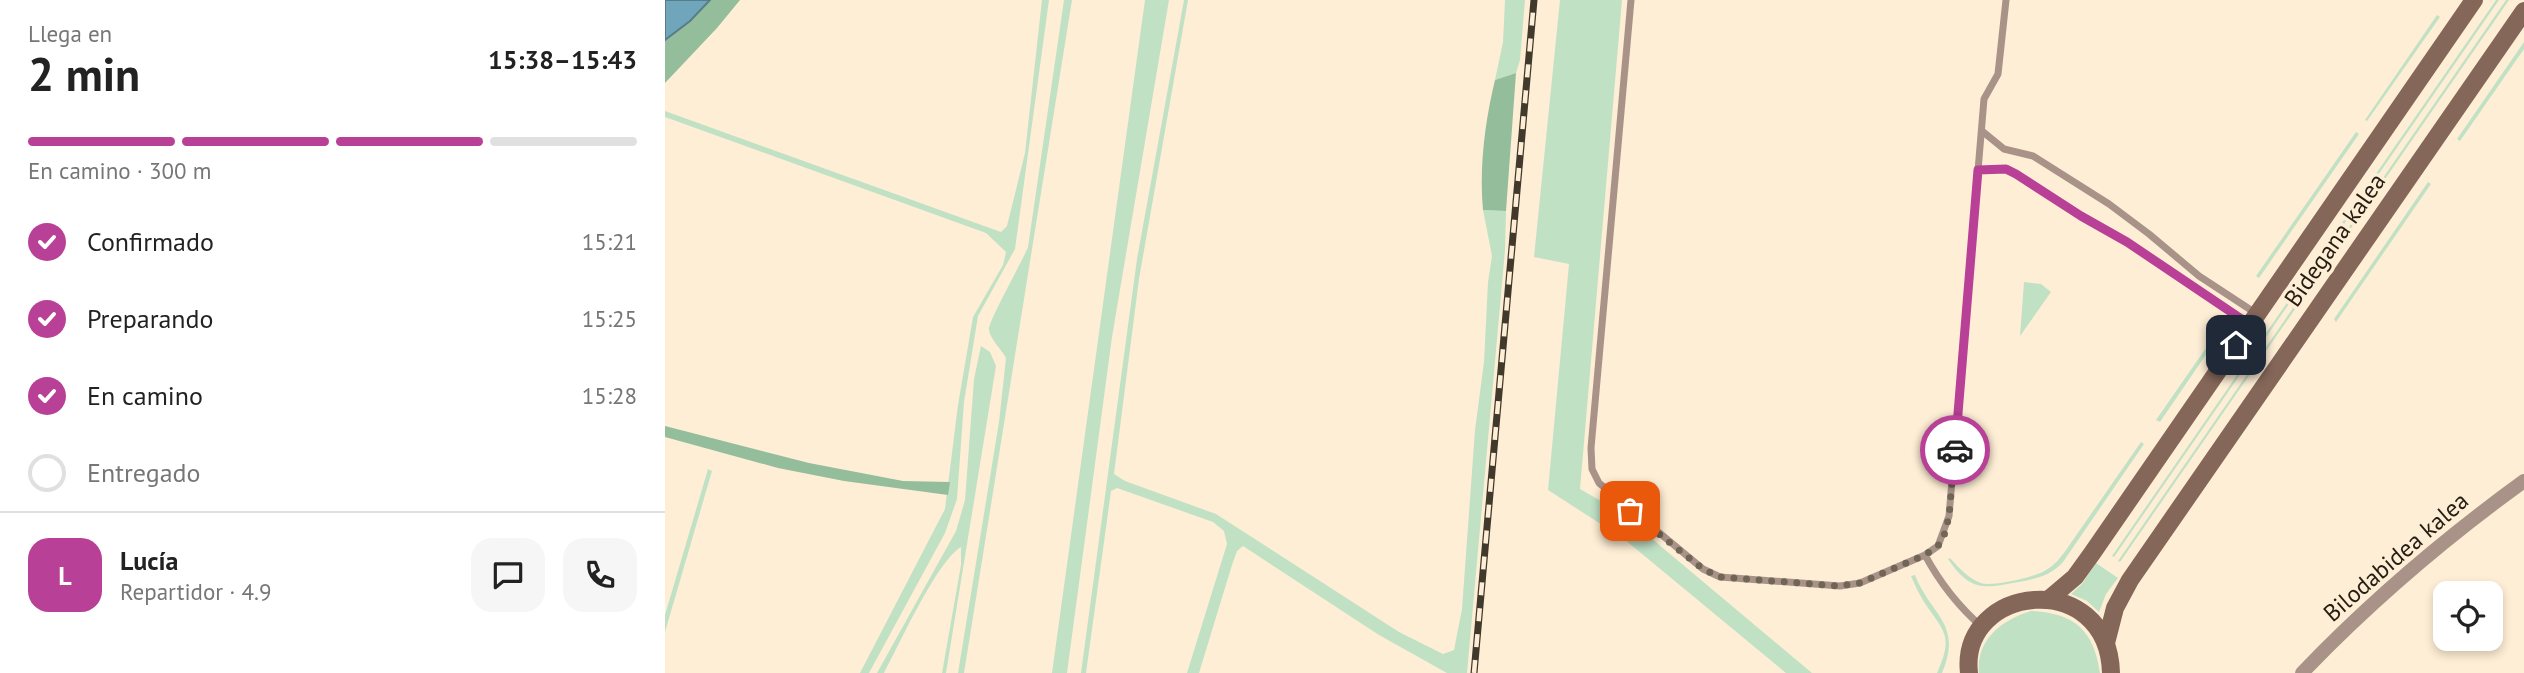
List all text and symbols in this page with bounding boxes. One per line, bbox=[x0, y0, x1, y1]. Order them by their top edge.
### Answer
text: Llega en bbox=[28, 19, 112, 48]
text: 15:38–15:43 bbox=[488, 43, 637, 76]
text: 2 min bbox=[28, 44, 140, 104]
text: En camino · 300 m bbox=[28, 156, 211, 185]
street label: Bidegana kalea bbox=[2277, 167, 2392, 313]
icon: check bbox=[28, 223, 66, 261]
text: Confirmado bbox=[87, 225, 214, 258]
text: 15:21 bbox=[582, 227, 637, 256]
icon: check bbox=[28, 300, 66, 338]
text: Preparando bbox=[87, 302, 214, 335]
text: 15:25 bbox=[582, 304, 637, 333]
pin bbox=[2206, 315, 2266, 375]
icon: home bbox=[2217, 326, 2255, 364]
icon: check bbox=[28, 377, 66, 415]
text: En camino bbox=[87, 379, 203, 412]
text: 15:28 bbox=[582, 381, 637, 410]
courier bbox=[1920, 415, 1990, 485]
icon: car bbox=[1936, 431, 1974, 469]
text: Entregado bbox=[87, 456, 201, 489]
pin bbox=[1600, 481, 1660, 541]
street label: Bilodabidea kalea bbox=[2317, 485, 2475, 628]
icon: bag bbox=[1611, 492, 1649, 530]
button: chat bbox=[471, 538, 545, 612]
button: phone bbox=[563, 538, 637, 612]
text: Lucía bbox=[120, 544, 179, 577]
text: L bbox=[58, 559, 72, 592]
text: Repartidor · 4.9 bbox=[120, 577, 272, 606]
map controls bbox=[2433, 581, 2503, 651]
button: locate bbox=[2433, 581, 2503, 651]

